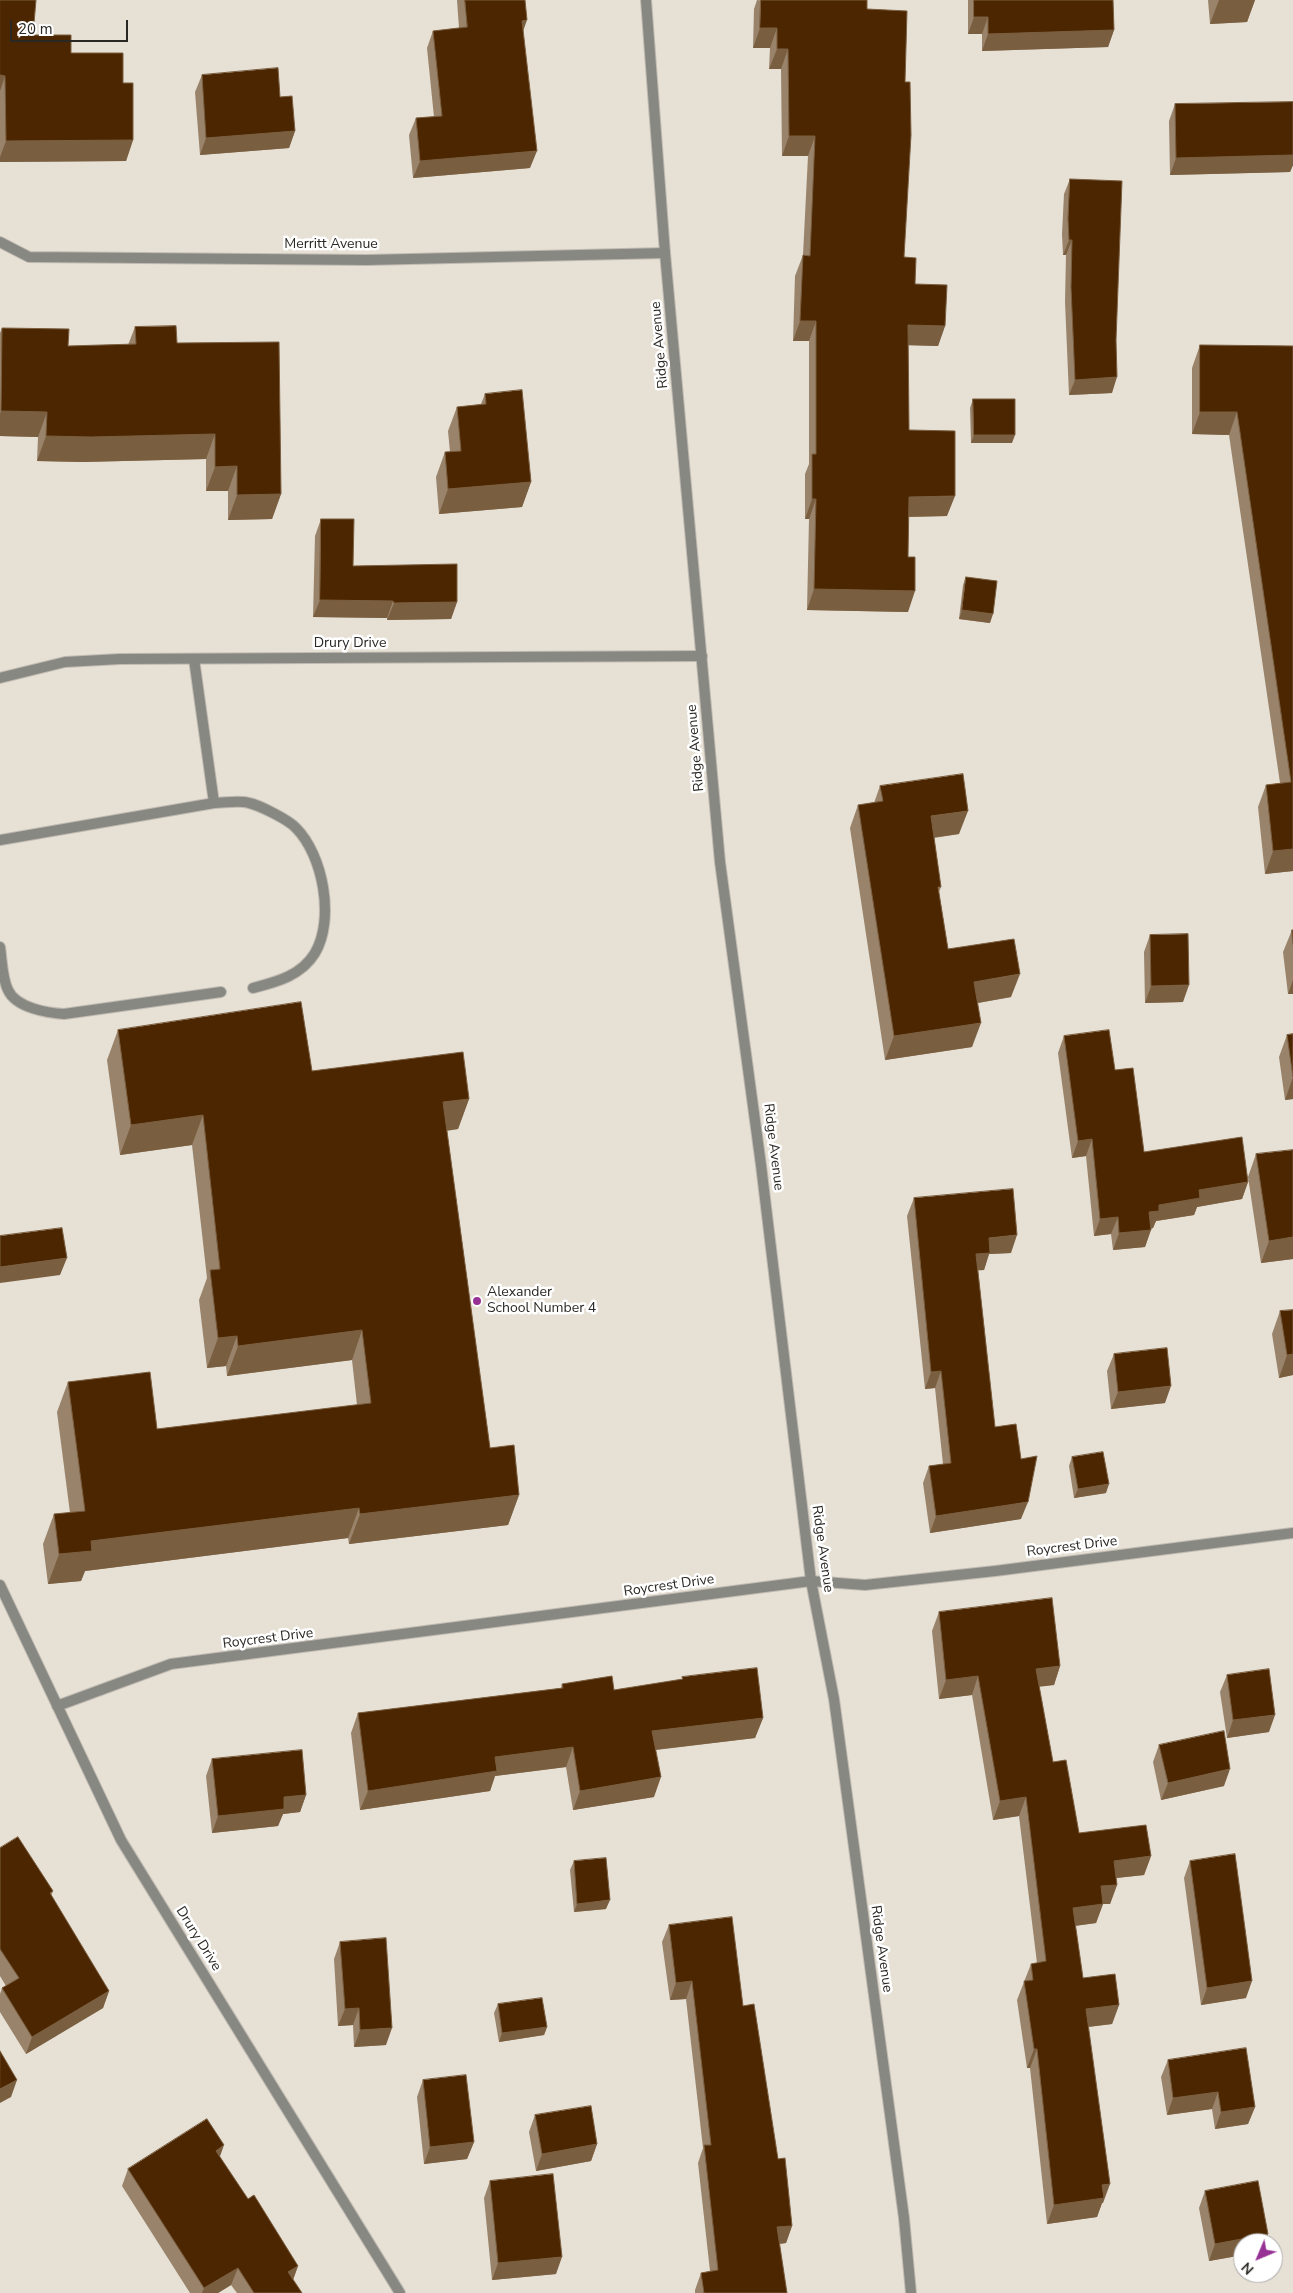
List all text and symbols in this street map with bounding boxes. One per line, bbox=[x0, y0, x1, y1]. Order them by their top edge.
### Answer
scale bar bbox=[12, 10, 130, 42]
text: 20 m bbox=[18, 19, 53, 39]
street label: Merritt Avenue bbox=[284, 237, 378, 253]
street label: Ridge Avenue bbox=[648, 301, 672, 389]
street label: Drury Drive bbox=[314, 636, 386, 652]
street label: Ridge Avenue bbox=[684, 704, 708, 792]
street label: Ridge Avenue bbox=[759, 1102, 787, 1192]
place label: Alexander School Number 4 bbox=[487, 1285, 596, 1318]
marker: Alexander School Number 4 bbox=[471, 1295, 483, 1307]
street label: Ridge Avenue bbox=[808, 1504, 836, 1594]
street label: Roycrest Drive bbox=[1026, 1533, 1118, 1561]
street label: Roycrest Drive bbox=[623, 1571, 715, 1601]
street label: Roycrest Drive bbox=[222, 1625, 314, 1653]
street label: Drury Drive bbox=[172, 1904, 224, 1974]
street label: Ridge Avenue bbox=[867, 1904, 895, 1994]
north arrow bbox=[1233, 2233, 1283, 2283]
text: N bbox=[1237, 2258, 1258, 2279]

